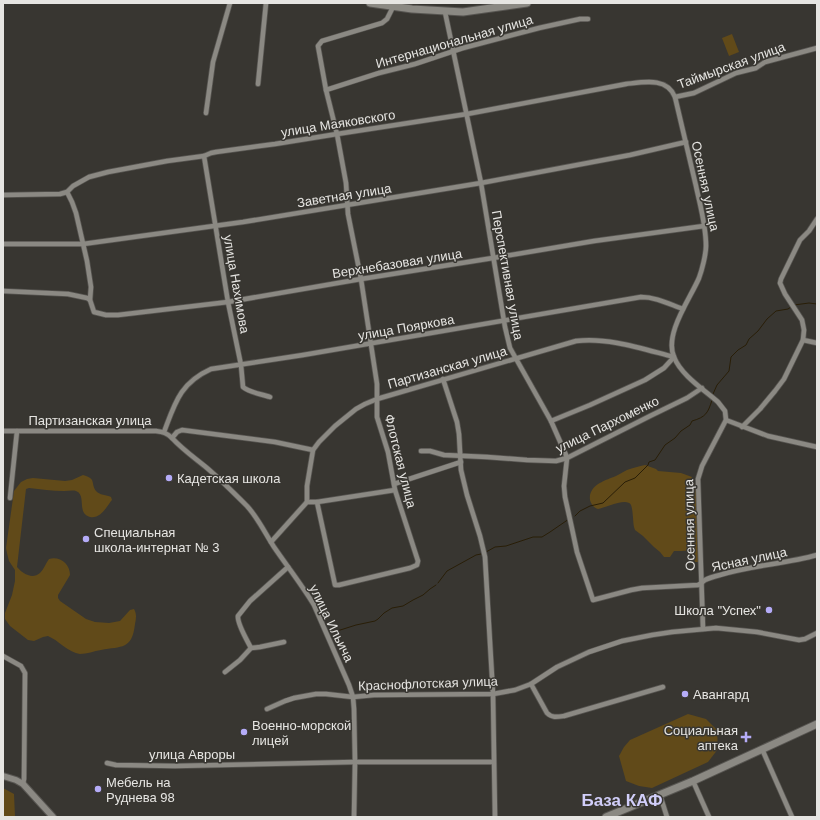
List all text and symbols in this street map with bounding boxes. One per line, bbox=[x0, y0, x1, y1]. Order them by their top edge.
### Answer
street label: Интернациональная улица bbox=[374, 12, 535, 71]
street label: Таймырская улица bbox=[675, 39, 788, 92]
street label: улица Маяковского bbox=[280, 107, 396, 140]
street label: Осенняя улица bbox=[689, 140, 723, 233]
street label: Заветная улица bbox=[296, 181, 393, 210]
street label: Перспективная улица bbox=[489, 209, 526, 342]
street label: улица Нахимова bbox=[220, 234, 253, 335]
street label: Верхнебазовая улица bbox=[331, 246, 464, 281]
street label: улица Пояркова bbox=[357, 312, 456, 343]
street label: Партизанская улица bbox=[386, 343, 509, 392]
street label: улица Пархоменко bbox=[553, 393, 661, 456]
street label: Партизанская улица bbox=[28, 413, 152, 428]
street label: Флотская улица bbox=[382, 413, 420, 510]
place label: Кадетская школа bbox=[177, 471, 281, 486]
marker: Кадетская школа bbox=[164, 473, 174, 483]
street label: Осенняя улица bbox=[681, 478, 698, 571]
place label: Специальная школа-интернат № 3 bbox=[94, 525, 220, 555]
marker: Специальная школа-интернат № 3 bbox=[81, 534, 91, 544]
street label: Ясная улица bbox=[710, 544, 789, 575]
street label: улица Ильича bbox=[306, 582, 357, 665]
place label: Школа "Успех" bbox=[674, 603, 761, 618]
marker: Школа "Успех" bbox=[764, 605, 774, 615]
street label: Краснофлотская улица bbox=[358, 674, 499, 693]
place label: Авангард bbox=[693, 687, 749, 702]
marker: Авангард bbox=[680, 689, 690, 699]
place label: Военно-морской лицей bbox=[252, 718, 351, 748]
place label: Социальная аптека bbox=[664, 723, 739, 753]
marker: Военно-морской лицей bbox=[239, 727, 249, 737]
marker: Социальная аптека bbox=[741, 732, 751, 742]
street label: улица Авроры bbox=[149, 747, 235, 762]
place label: Мебель на Руднева 98 bbox=[106, 775, 175, 805]
marker: Мебель на Руднева 98 bbox=[93, 784, 103, 794]
district label: База КАФ bbox=[581, 791, 663, 810]

